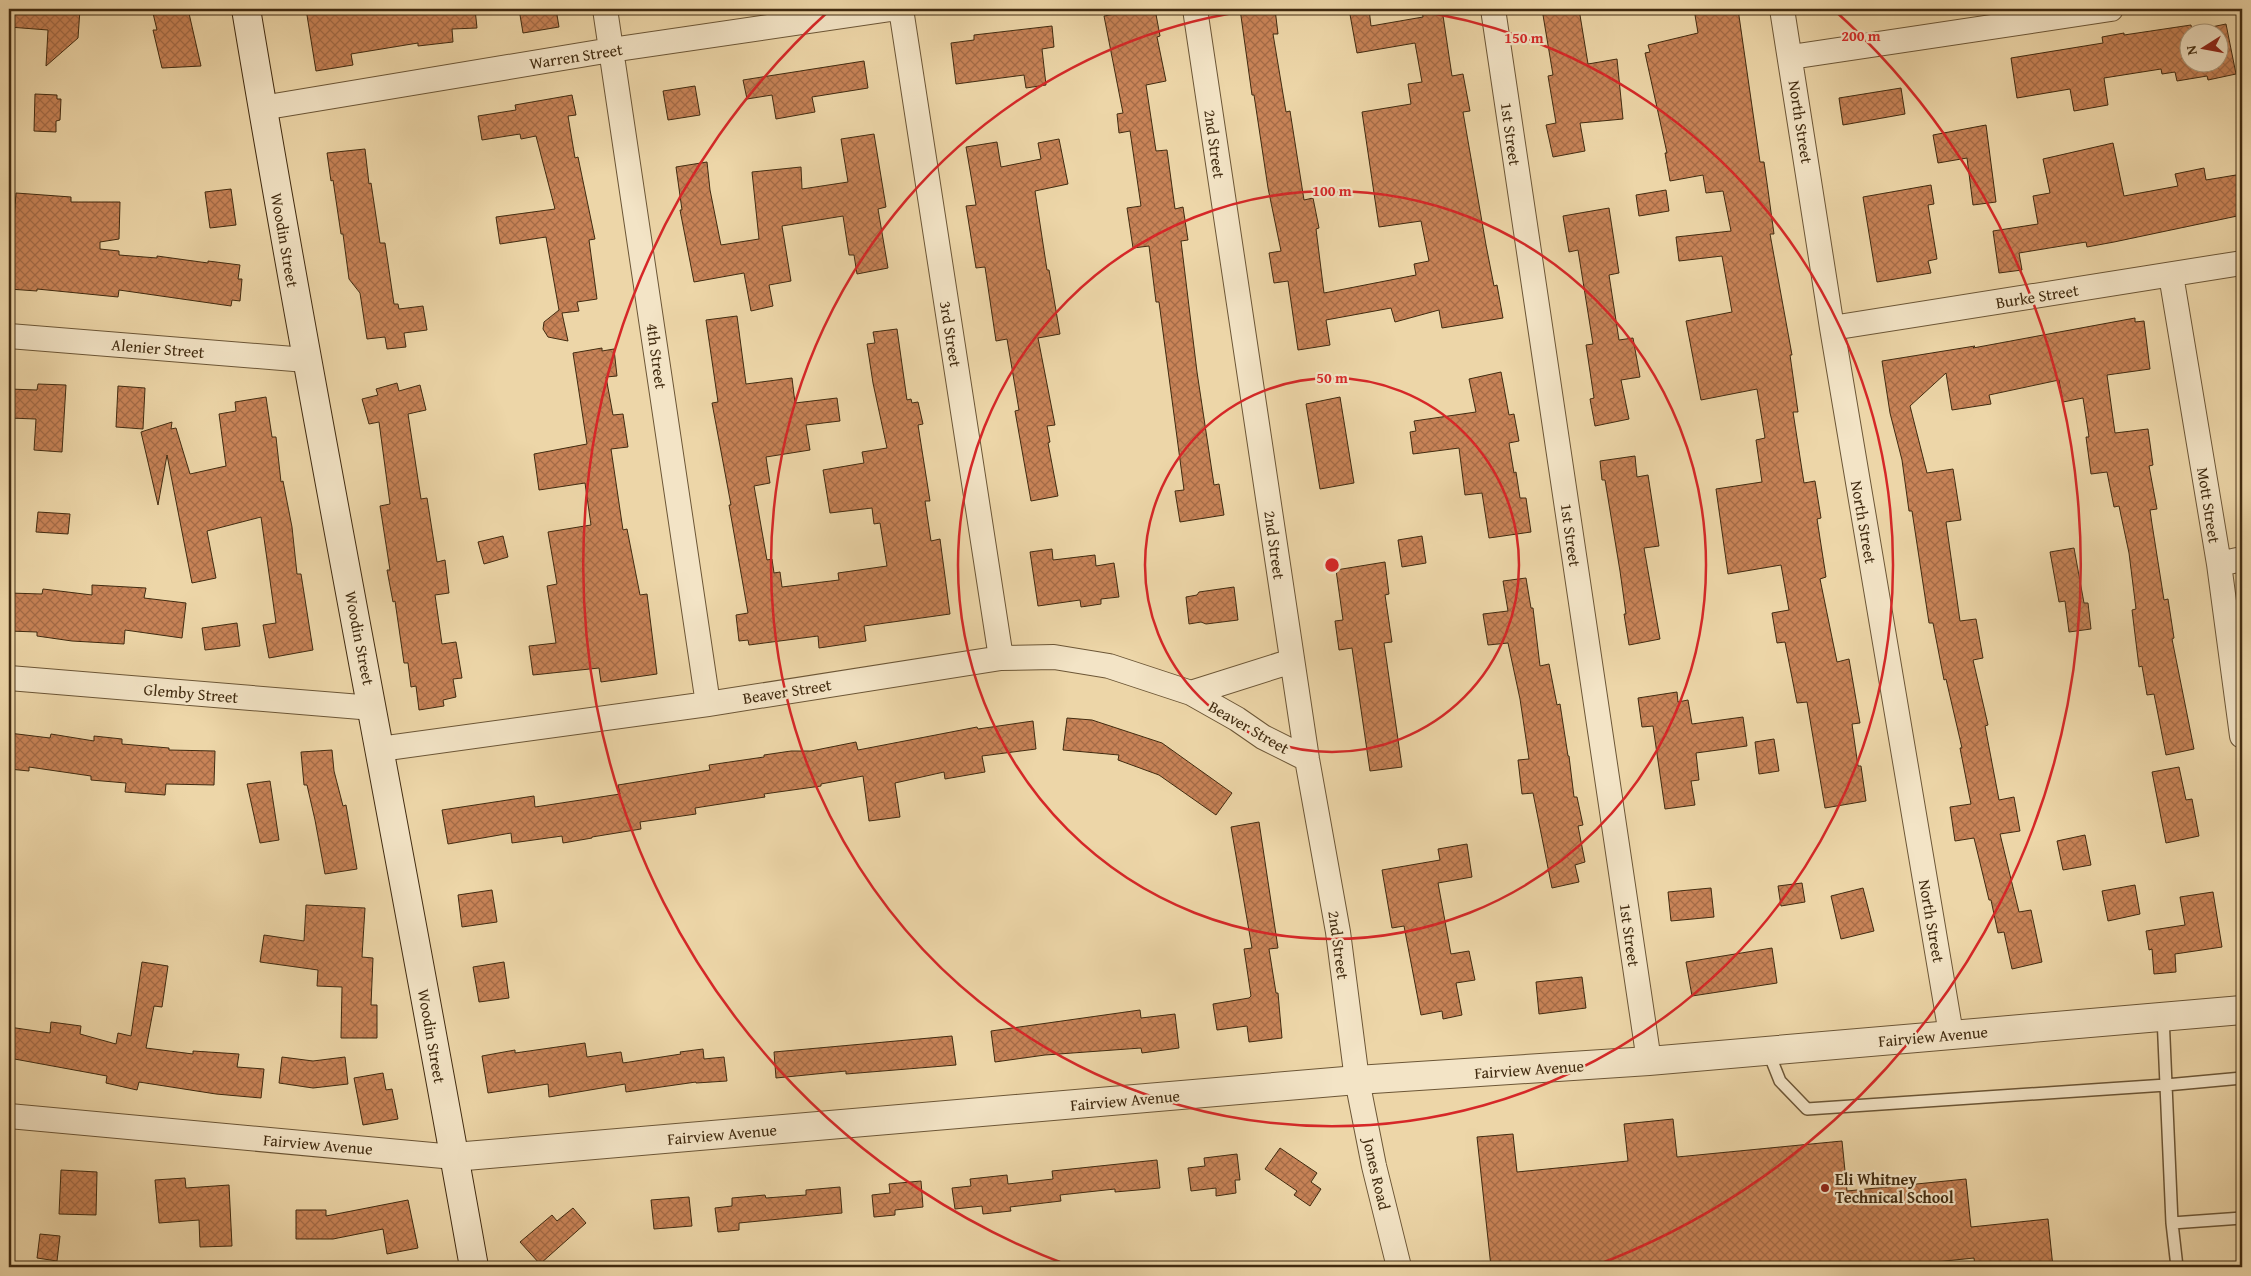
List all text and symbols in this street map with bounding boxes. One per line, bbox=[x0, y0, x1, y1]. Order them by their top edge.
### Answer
north arrow bbox=[2178, 22, 2228, 72]
text: 200 m bbox=[1841, 25, 1881, 46]
text: 150 m bbox=[1504, 27, 1544, 48]
street label: Warren Street bbox=[528, 37, 625, 75]
text: N bbox=[2180, 43, 2202, 57]
street label: North Street bbox=[1783, 79, 1819, 166]
street label: 1st Street bbox=[1495, 101, 1527, 168]
street label: 2nd Street bbox=[1198, 108, 1232, 180]
text: 100 m bbox=[1312, 180, 1352, 201]
street label: Woodin Street bbox=[265, 191, 305, 289]
street label: Burke Street bbox=[1994, 278, 2081, 314]
street label: 3rd Street bbox=[934, 299, 968, 369]
street label: 4th Street bbox=[641, 321, 674, 391]
street label: Alenier Street bbox=[110, 332, 206, 364]
text: 50 m bbox=[1316, 367, 1348, 388]
street label: Mott Street bbox=[2191, 465, 2227, 545]
street label: North Street bbox=[1845, 479, 1883, 566]
street label: 1st Street bbox=[1555, 502, 1587, 569]
street label: 2nd Street bbox=[1258, 509, 1292, 581]
centre of rings bbox=[1323, 556, 1341, 574]
street label: Woodin Street bbox=[339, 589, 381, 687]
street label: Beaver Street bbox=[741, 672, 833, 710]
street label: Glemby Street bbox=[143, 677, 240, 709]
street label: Beaver Street bbox=[1204, 694, 1294, 760]
street label: North Street bbox=[1913, 878, 1951, 965]
street label: 1st Street bbox=[1614, 902, 1646, 969]
street label: 2nd Street bbox=[1322, 909, 1356, 981]
street label: Woodin Street bbox=[412, 987, 452, 1085]
street label: Fairview Avenue bbox=[1877, 1019, 1989, 1053]
street label: Fairview Avenue bbox=[1473, 1053, 1585, 1085]
street label: Fairview Avenue bbox=[1069, 1083, 1181, 1117]
street label: Fairview Avenue bbox=[666, 1117, 778, 1151]
street label: Fairview Avenue bbox=[262, 1127, 374, 1161]
street label: Jones Road bbox=[1357, 1134, 1397, 1213]
place label: Eli Whitney Technical School bbox=[1835, 1167, 1954, 1209]
marker: Eli Whitney Technical School bbox=[1819, 1182, 1831, 1194]

